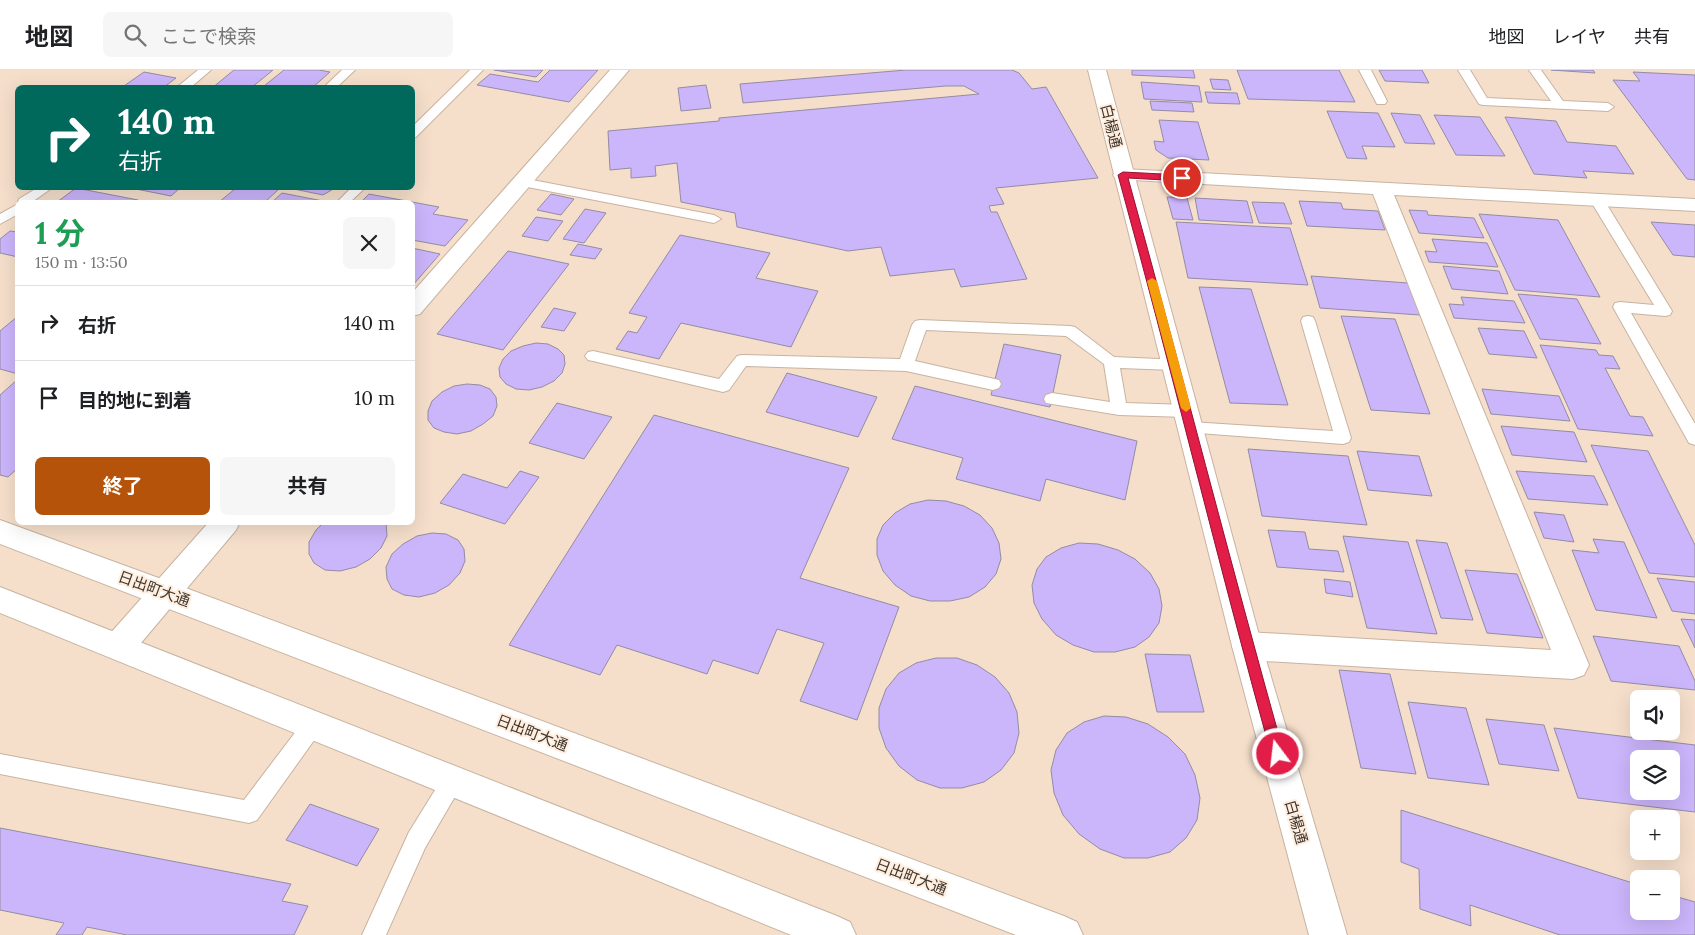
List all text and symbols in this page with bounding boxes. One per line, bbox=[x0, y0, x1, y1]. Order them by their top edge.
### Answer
search box bbox=[103, 12, 453, 57]
text: 地図 bbox=[25, 21, 73, 52]
icon: search bbox=[121, 21, 149, 49]
text: ここで検索 bbox=[161, 24, 256, 48]
text: 地図 bbox=[1489, 25, 1525, 48]
text: レイヤ bbox=[1553, 25, 1606, 48]
text: 共有 bbox=[1634, 25, 1670, 48]
text: 140 m bbox=[118, 99, 215, 144]
street label: 白楊通 bbox=[1097, 102, 1126, 150]
icon: right bbox=[35, 105, 100, 170]
text: 右折 bbox=[118, 147, 162, 175]
pin bbox=[1161, 157, 1203, 199]
icon: arrive bbox=[1168, 164, 1196, 192]
text: 1 分 bbox=[35, 214, 85, 252]
button: close bbox=[343, 217, 395, 269]
text: 150 m · 13:50 bbox=[35, 252, 128, 272]
icon: right bbox=[35, 309, 63, 337]
text: 140 m bbox=[344, 311, 395, 335]
text: 右折 bbox=[78, 313, 116, 337]
icon: arrive bbox=[35, 384, 63, 412]
text: 10 m bbox=[354, 386, 395, 410]
text: 目的地に到着 bbox=[78, 388, 192, 412]
button: 終了 bbox=[35, 457, 210, 515]
button: 共有 bbox=[220, 457, 395, 515]
street label: 日出町大通 bbox=[116, 567, 193, 610]
map controls bbox=[1630, 690, 1680, 920]
button: sound bbox=[1630, 690, 1680, 740]
street label: 日出町大通 bbox=[494, 710, 571, 755]
position arrow bbox=[1251, 727, 1303, 779]
button: layers bbox=[1630, 750, 1680, 800]
street label: 白楊通 bbox=[1281, 798, 1312, 846]
button: + bbox=[1630, 810, 1680, 860]
street label: 日出町大通 bbox=[873, 854, 950, 899]
button: − bbox=[1630, 870, 1680, 920]

